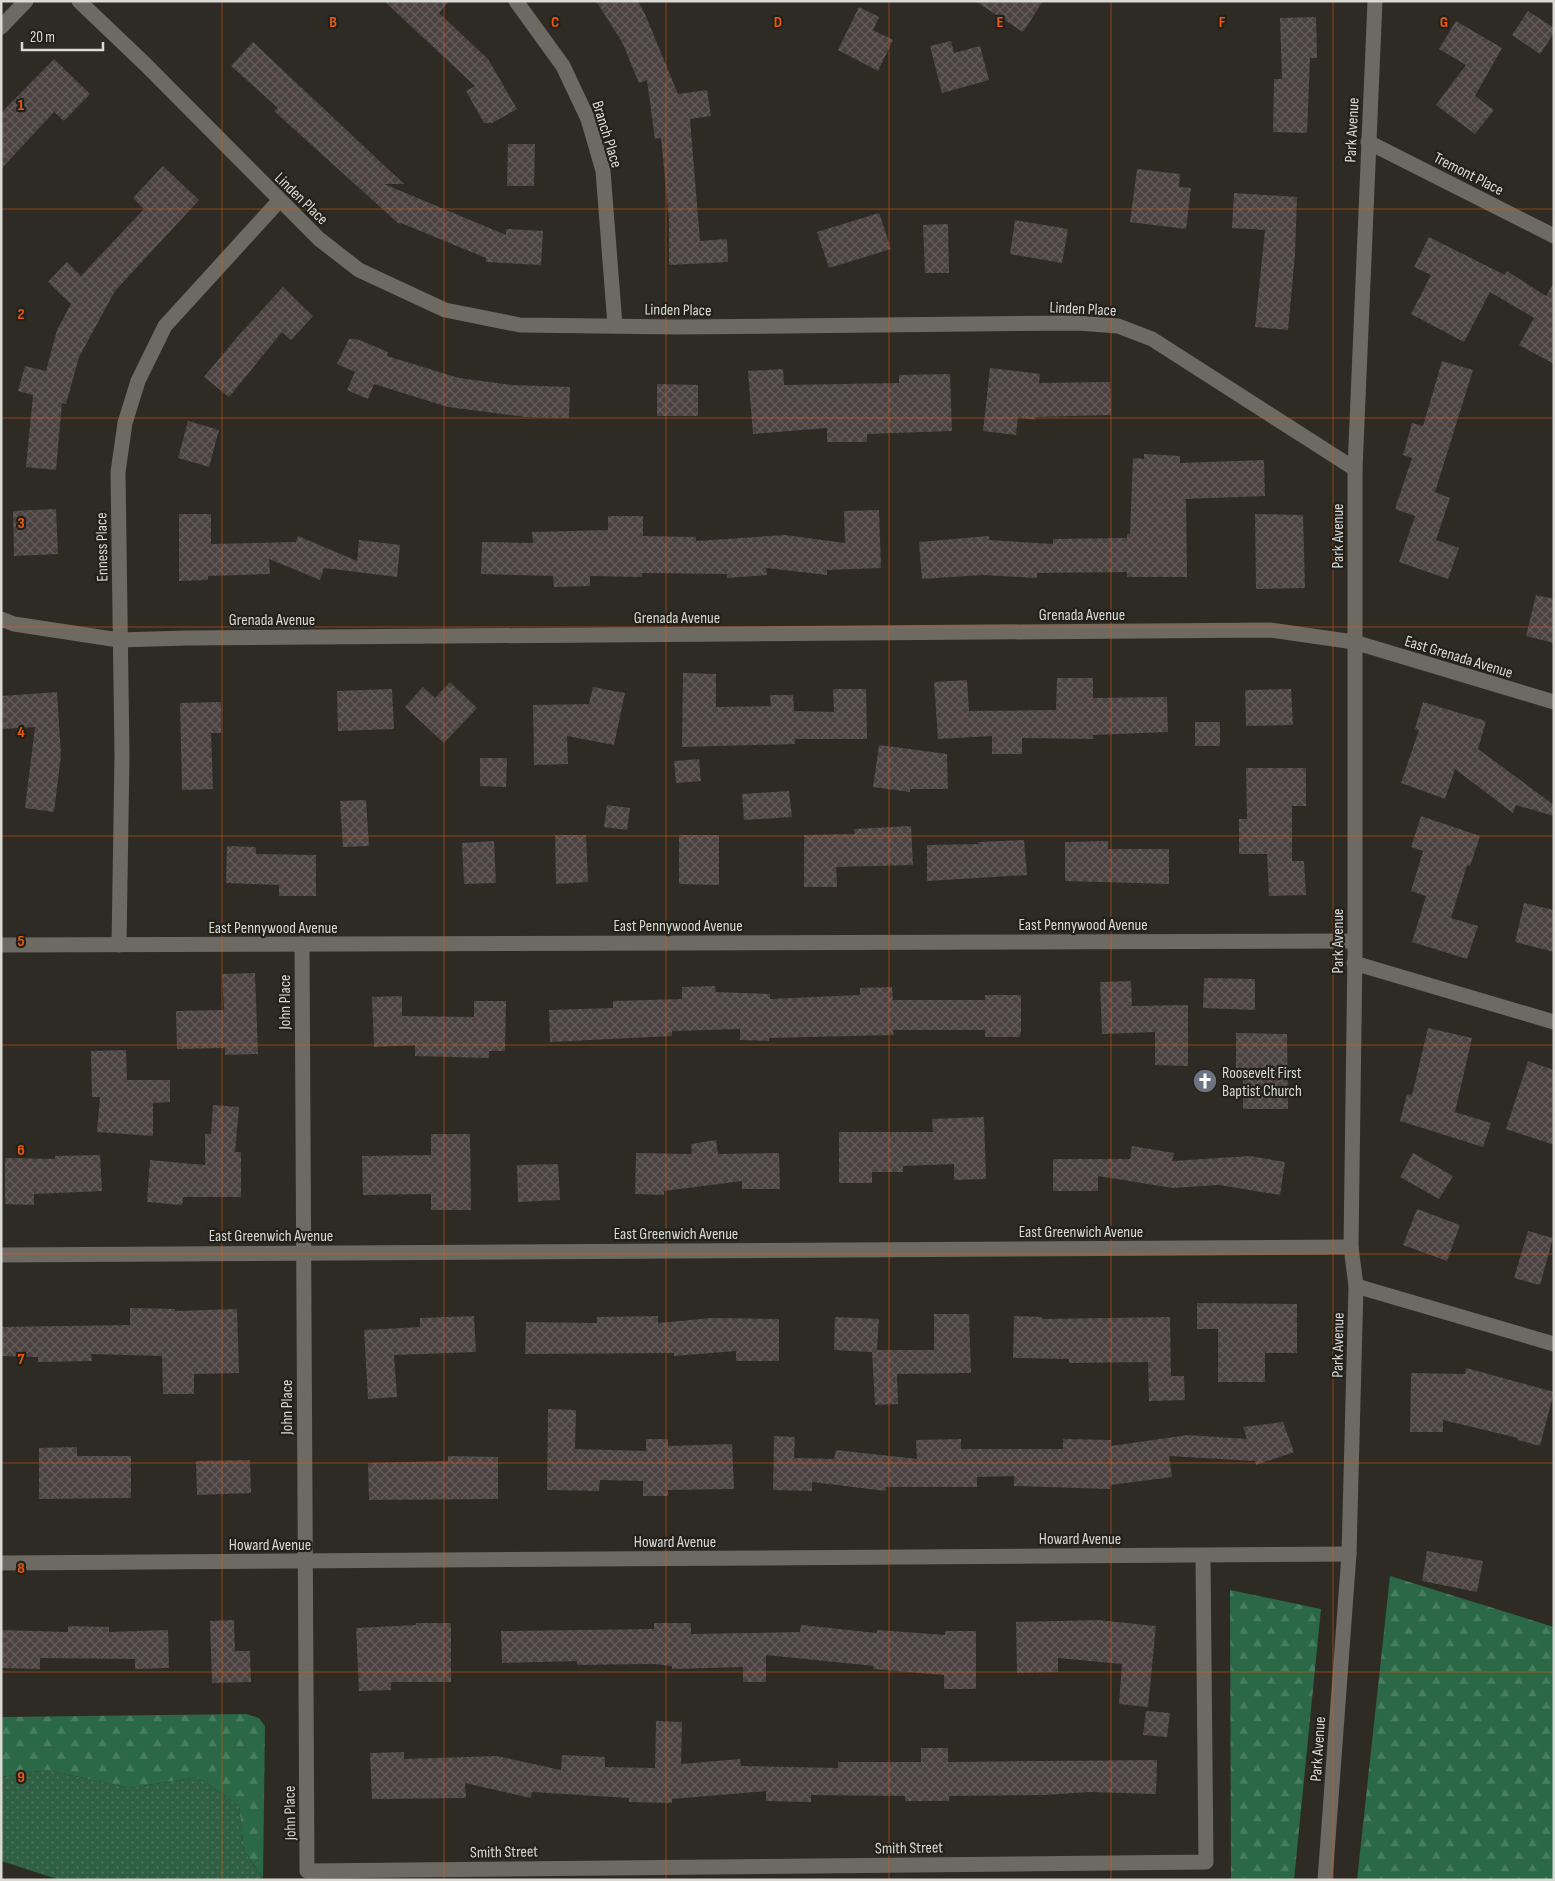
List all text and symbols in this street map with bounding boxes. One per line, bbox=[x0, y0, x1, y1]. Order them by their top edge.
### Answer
text: B bbox=[329, 13, 337, 32]
text: C bbox=[551, 13, 559, 32]
text: D bbox=[774, 13, 782, 32]
text: E bbox=[997, 13, 1004, 32]
text: F bbox=[1219, 13, 1226, 32]
text: G bbox=[1440, 13, 1448, 32]
scale bar bbox=[22, 20, 104, 52]
text: 20 m bbox=[30, 28, 55, 47]
text: 1 bbox=[18, 96, 25, 115]
street label: Park Avenue bbox=[1341, 97, 1364, 163]
street label: Branch Place bbox=[587, 99, 626, 170]
street label: Tremont Place bbox=[1430, 149, 1507, 200]
street label: Linden Place bbox=[270, 169, 332, 229]
street label: Linden Place bbox=[1049, 298, 1117, 321]
street label: Linden Place bbox=[644, 300, 712, 321]
text: 2 bbox=[17, 305, 25, 324]
street label: Park Avenue bbox=[1329, 503, 1348, 569]
street label: Enness Place bbox=[92, 512, 113, 582]
text: 3 bbox=[17, 514, 25, 533]
street label: Grenada Avenue bbox=[1039, 606, 1125, 625]
street label: Grenada Avenue bbox=[634, 609, 720, 628]
street label: Grenada Avenue bbox=[229, 611, 315, 630]
street label: East Grenada Avenue bbox=[1402, 632, 1515, 683]
text: 4 bbox=[17, 723, 25, 742]
street label: Park Avenue bbox=[1329, 908, 1348, 974]
street label: East Pennywood Avenue bbox=[1018, 916, 1148, 935]
street label: East Pennywood Avenue bbox=[613, 917, 743, 936]
street label: East Pennywood Avenue bbox=[208, 919, 338, 938]
text: 5 bbox=[17, 932, 25, 951]
street label: John Place bbox=[276, 975, 295, 1030]
place label: Roosevelt First Baptist Church bbox=[1222, 1064, 1302, 1101]
church icon: Roosevelt First Baptist Church bbox=[1192, 1068, 1218, 1094]
text: 6 bbox=[17, 1141, 25, 1160]
street label: East Greenwich Avenue bbox=[1019, 1223, 1143, 1242]
street label: East Greenwich Avenue bbox=[614, 1225, 738, 1244]
street label: East Greenwich Avenue bbox=[209, 1227, 333, 1246]
street label: Park Avenue bbox=[1328, 1312, 1349, 1378]
text: 7 bbox=[18, 1350, 25, 1369]
street label: John Place bbox=[278, 1380, 297, 1435]
street label: Howard Avenue bbox=[1039, 1530, 1121, 1549]
street label: Howard Avenue bbox=[634, 1533, 716, 1552]
street label: Howard Avenue bbox=[229, 1536, 311, 1555]
text: 8 bbox=[17, 1559, 25, 1578]
street label: Park Avenue bbox=[1307, 1716, 1330, 1782]
text: 9 bbox=[17, 1768, 25, 1787]
street label: John Place bbox=[281, 1785, 300, 1842]
street label: Smith Street bbox=[875, 1838, 943, 1859]
street label: Smith Street bbox=[470, 1842, 538, 1863]

